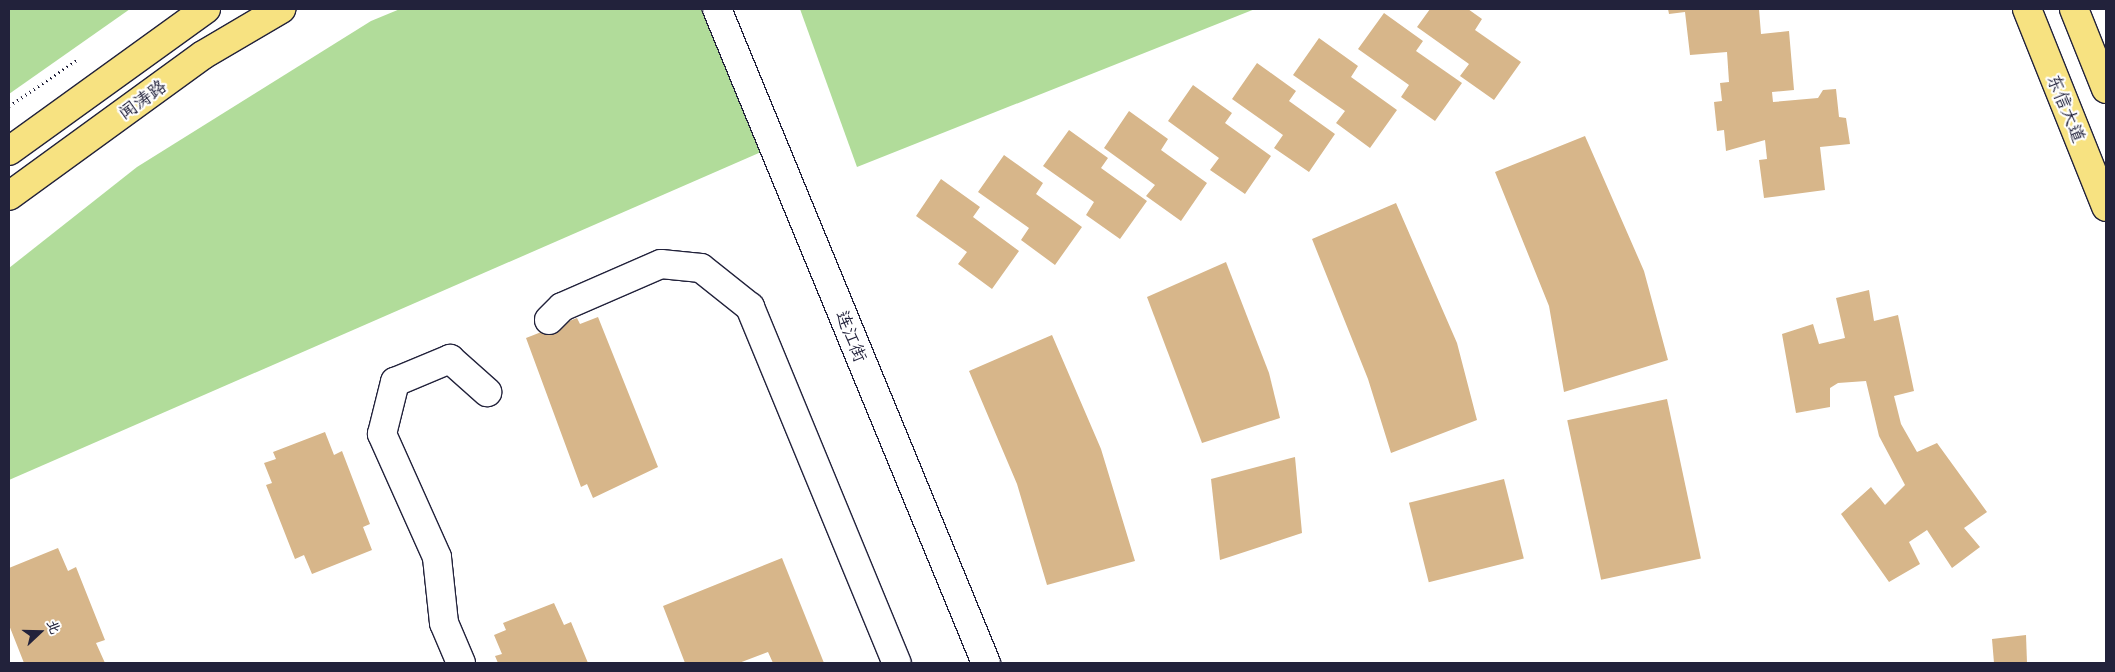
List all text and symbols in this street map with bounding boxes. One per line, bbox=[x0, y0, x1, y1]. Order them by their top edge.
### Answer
street label: 东信大道 bbox=[2044, 71, 2090, 145]
street label: 闻涛路 bbox=[114, 74, 170, 124]
street label: 连江街 bbox=[832, 307, 872, 365]
north arrow bbox=[15, 607, 65, 657]
text: 北 bbox=[42, 616, 67, 637]

